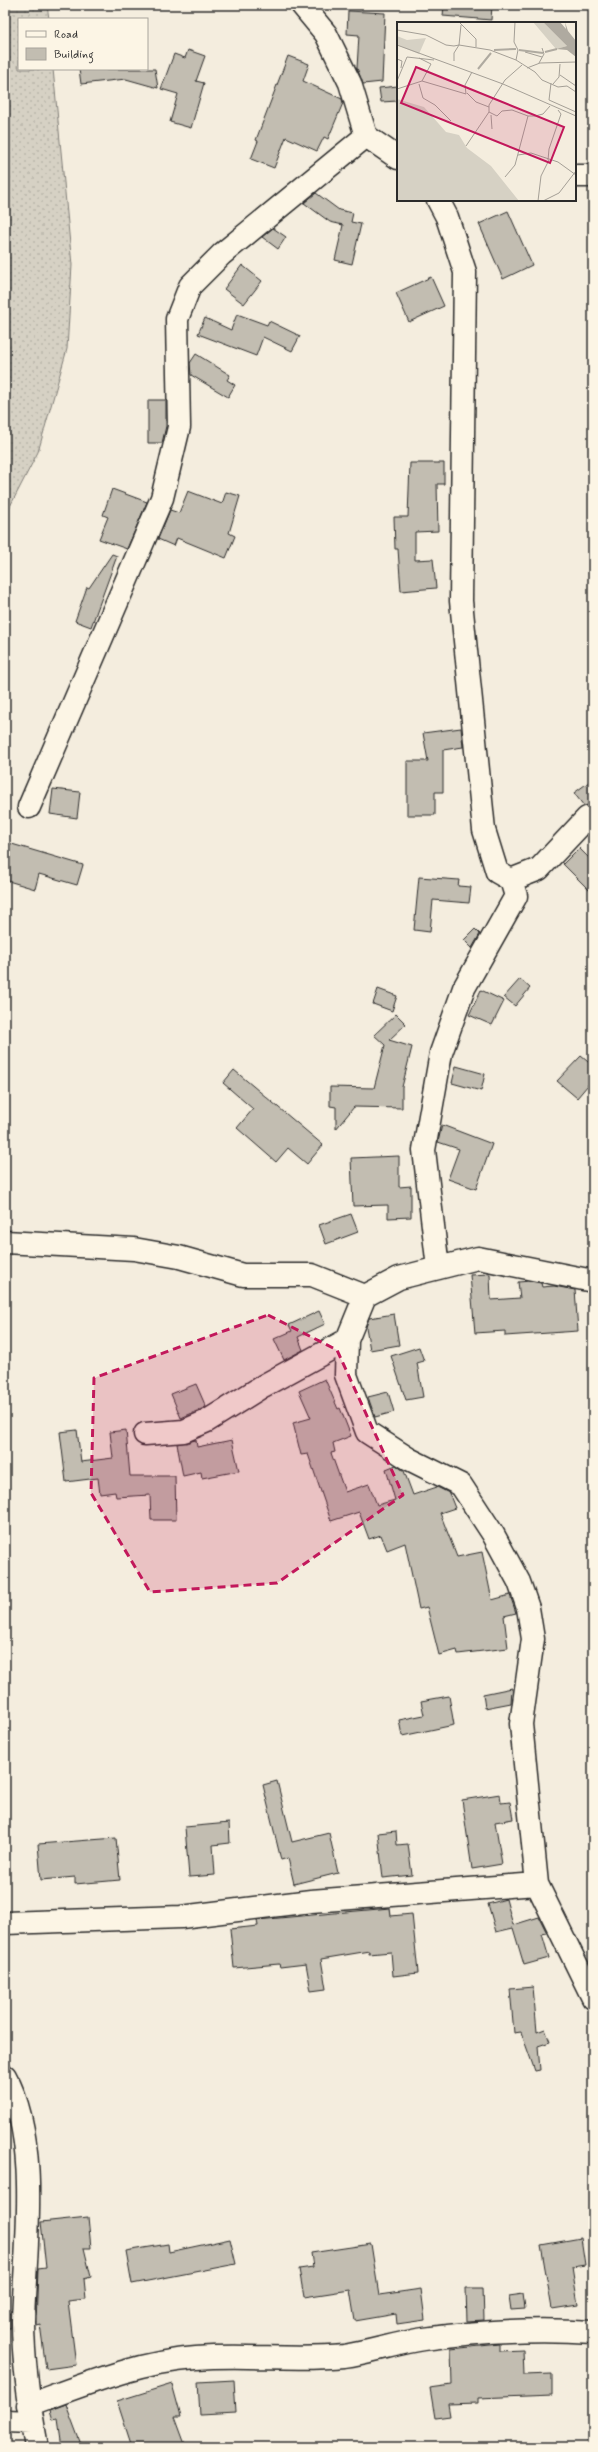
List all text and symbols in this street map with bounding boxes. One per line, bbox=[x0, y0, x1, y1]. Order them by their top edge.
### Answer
legend bbox=[18, 18, 148, 70]
inset map bbox=[397, 22, 576, 201]
text: Road bbox=[54, 27, 78, 43]
text: Building bbox=[54, 47, 94, 64]

